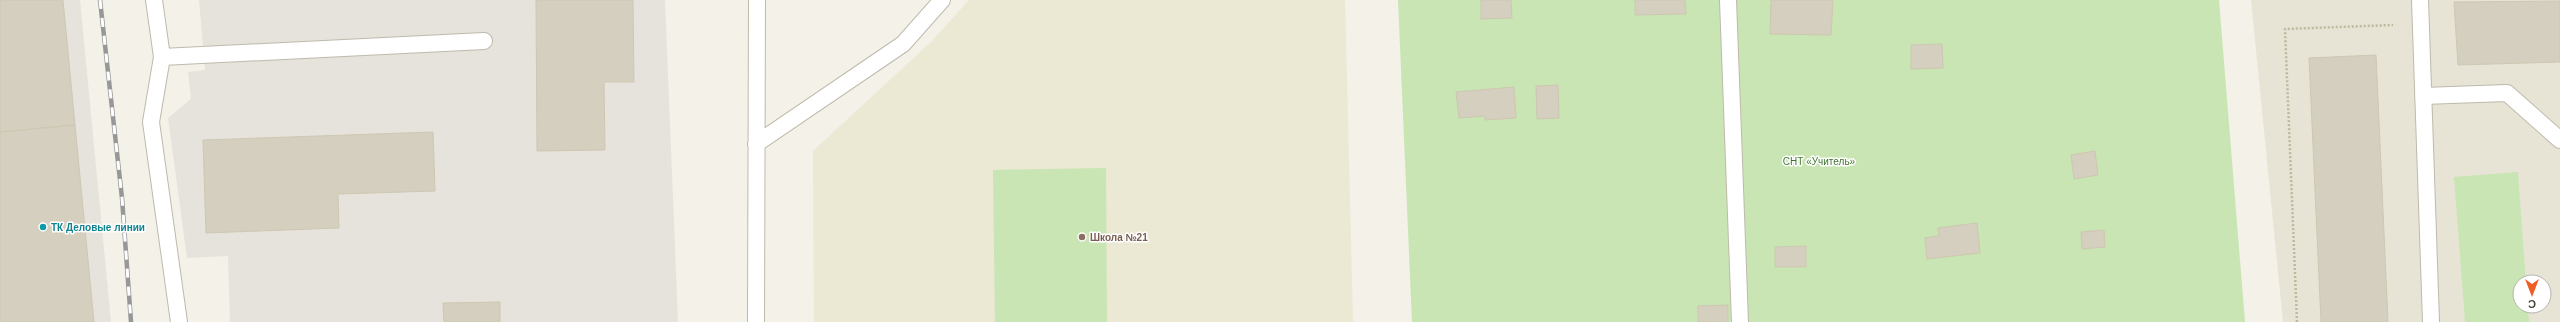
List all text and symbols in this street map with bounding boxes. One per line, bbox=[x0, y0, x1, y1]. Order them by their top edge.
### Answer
park label: СНТ «Учитель» bbox=[1783, 156, 1856, 167]
marker: ТК Деловые линии bbox=[38, 222, 48, 232]
place label: ТК Деловые линии bbox=[51, 222, 145, 233]
marker: Школа №21 bbox=[1077, 232, 1087, 242]
place label: Школа №21 bbox=[1090, 232, 1148, 243]
north arrow bbox=[2512, 274, 2552, 314]
text: С bbox=[2528, 298, 2536, 310]

